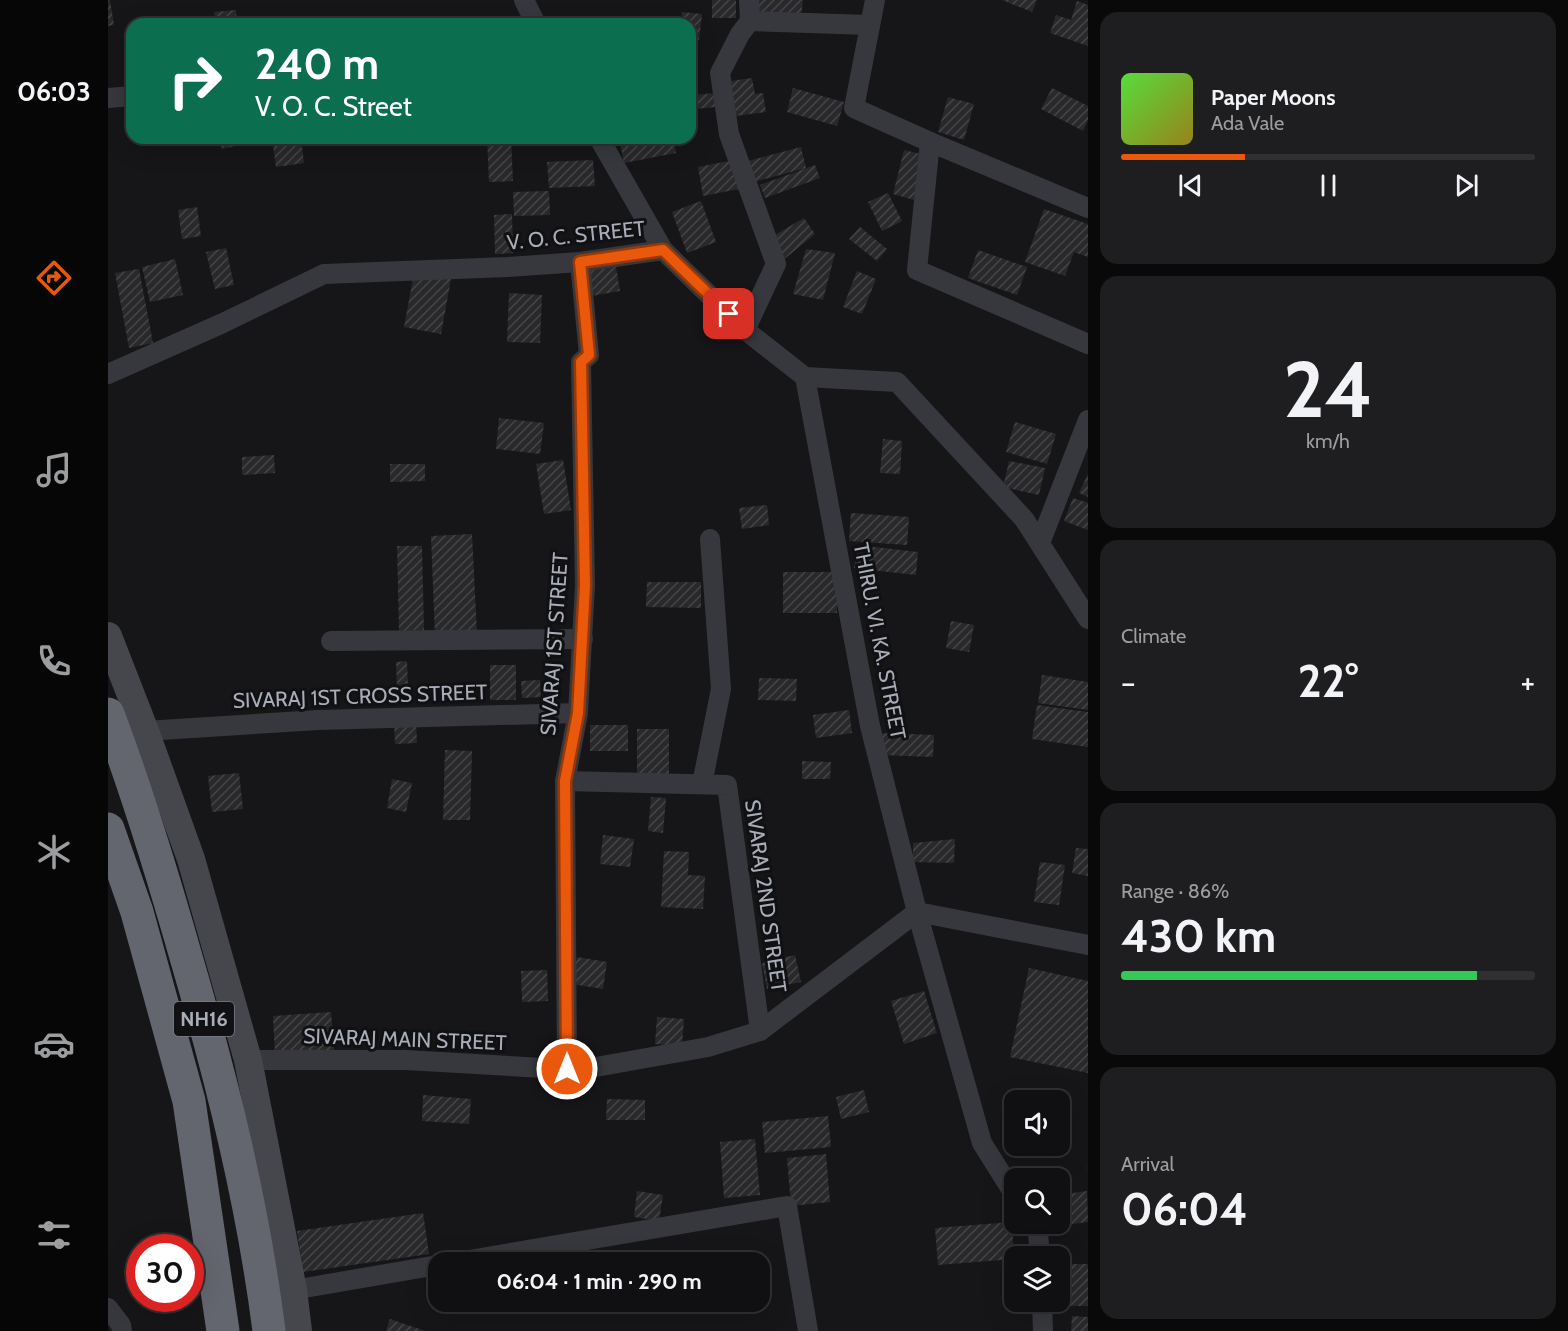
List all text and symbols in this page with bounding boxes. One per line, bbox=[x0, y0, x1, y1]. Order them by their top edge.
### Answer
text: 240 m bbox=[255, 38, 379, 90]
icon: right bbox=[156, 42, 234, 120]
text: 06:03 bbox=[17, 75, 91, 108]
text: Paper Moons bbox=[1211, 84, 1335, 111]
text: V. O. C. Street bbox=[255, 90, 412, 123]
text: Ada Vale bbox=[1211, 111, 1284, 135]
icon: previous bbox=[1174, 169, 1207, 202]
icon: pause bbox=[1312, 169, 1345, 202]
icon: next bbox=[1450, 169, 1483, 202]
street label: V. O. C. STREET bbox=[506, 215, 646, 255]
icon: directions bbox=[33, 257, 75, 299]
pin bbox=[703, 288, 754, 339]
icon: arrive bbox=[712, 297, 745, 330]
text: 24 bbox=[1283, 342, 1373, 437]
text: km/h bbox=[1306, 429, 1350, 453]
icon: music bbox=[33, 449, 75, 491]
street label: THIRU. VI. KA. STREET bbox=[849, 541, 911, 741]
street label: SIVARAJ 1ST STREET bbox=[535, 552, 573, 736]
text: Climate bbox=[1121, 624, 1186, 648]
icon: phone bbox=[33, 640, 75, 682]
text: 22° bbox=[1298, 654, 1358, 708]
text: − bbox=[1121, 662, 1136, 702]
text: + bbox=[1520, 662, 1535, 702]
street label: SIVARAJ 1ST CROSS STREET bbox=[232, 679, 488, 713]
street label: SIVARAJ 2ND STREET bbox=[740, 798, 792, 994]
icon: climate bbox=[33, 831, 75, 873]
text: Range · 86% bbox=[1121, 879, 1229, 903]
text: 430 km bbox=[1121, 909, 1276, 963]
road number: NH16 bbox=[174, 1002, 234, 1036]
icon: car bbox=[33, 1023, 75, 1065]
street label: SIVARAJ MAIN STREET bbox=[303, 1023, 507, 1055]
position arrow bbox=[535, 1037, 599, 1101]
map controls bbox=[1004, 1090, 1070, 1312]
button: sound bbox=[1004, 1090, 1070, 1156]
text: Arrival bbox=[1121, 1152, 1174, 1176]
button: search bbox=[1004, 1168, 1070, 1234]
text: 06:04 bbox=[1121, 1182, 1248, 1236]
icon: filters bbox=[33, 1214, 75, 1256]
speed limit sign: 30 bbox=[126, 1234, 204, 1312]
button: layers bbox=[1004, 1246, 1070, 1312]
text: 06:04 · 1 min · 290 m bbox=[496, 1268, 702, 1295]

